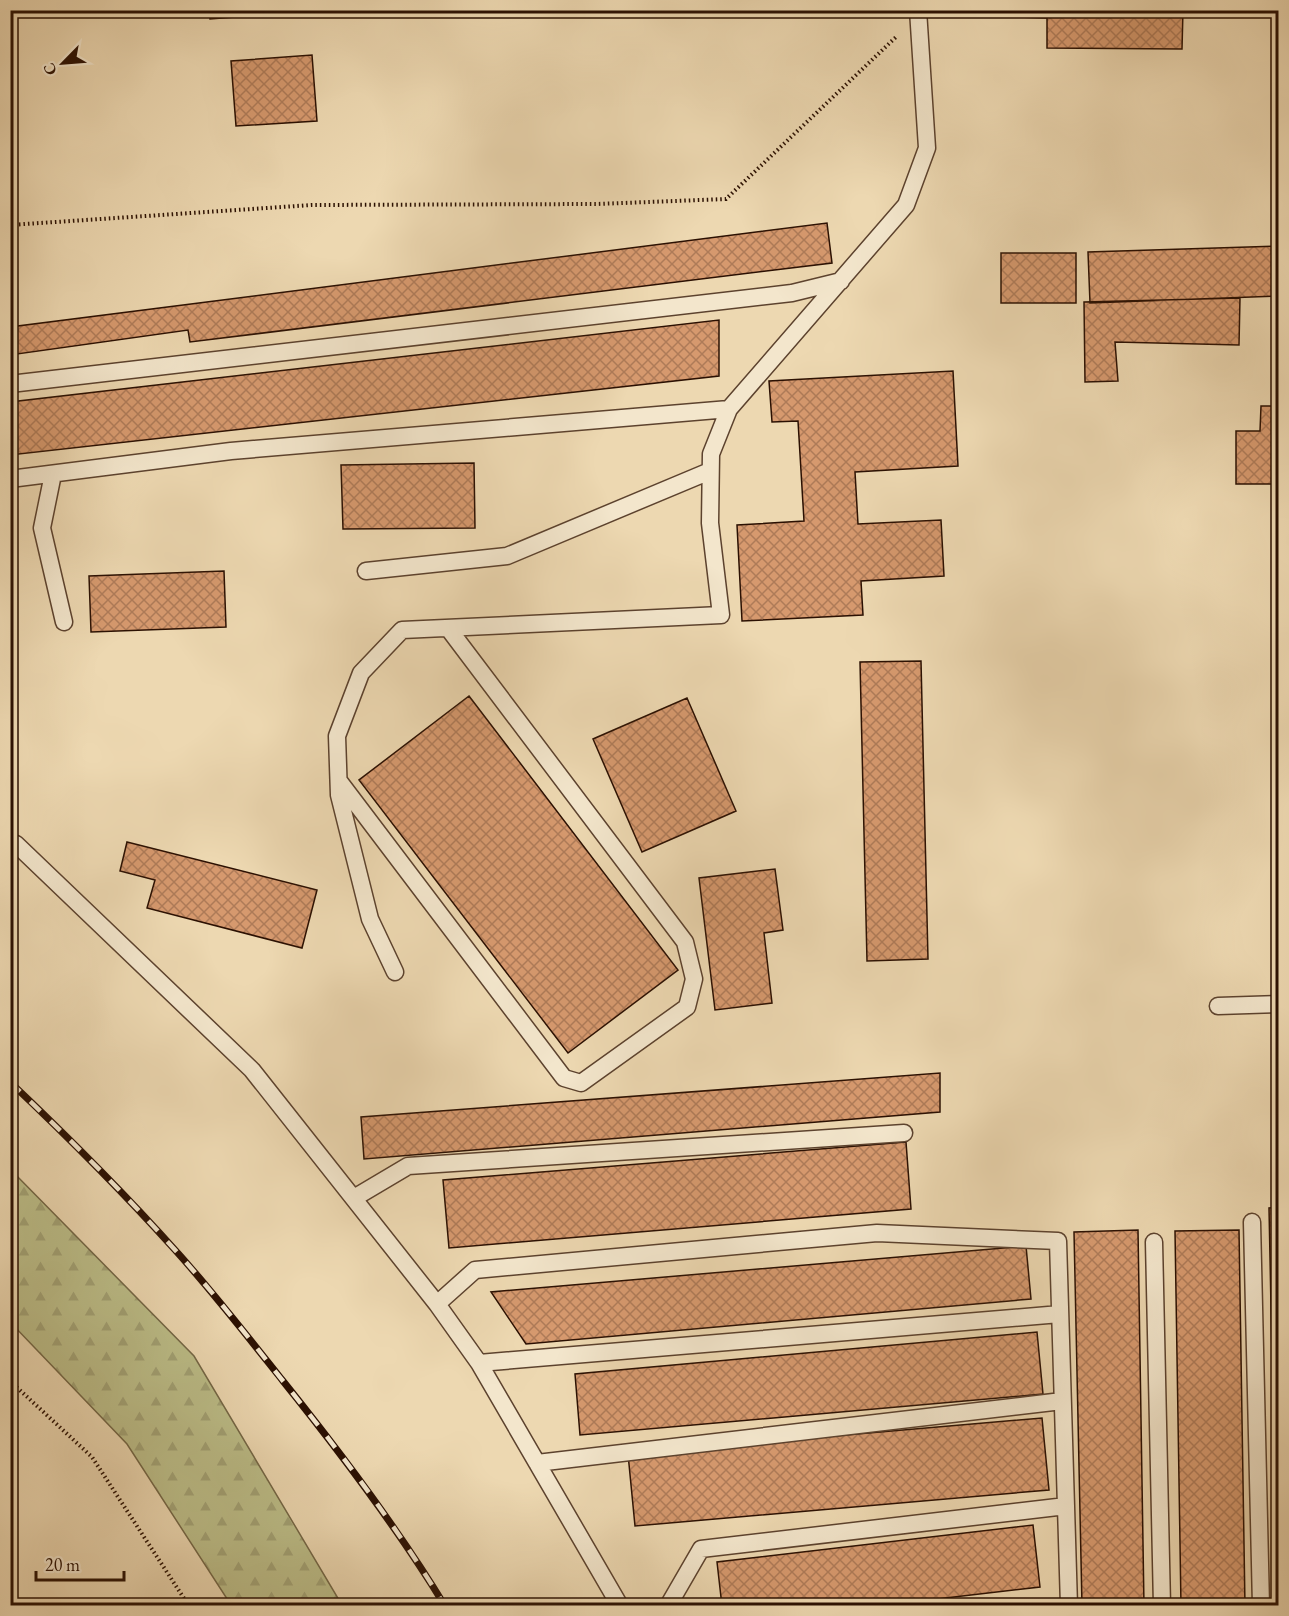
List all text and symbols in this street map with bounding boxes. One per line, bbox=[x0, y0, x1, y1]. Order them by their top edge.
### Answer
north arrow bbox=[33, 33, 93, 93]
text: С bbox=[38, 60, 62, 79]
scale bar bbox=[36, 1544, 124, 1582]
text: 20 m bbox=[45, 1553, 80, 1576]

